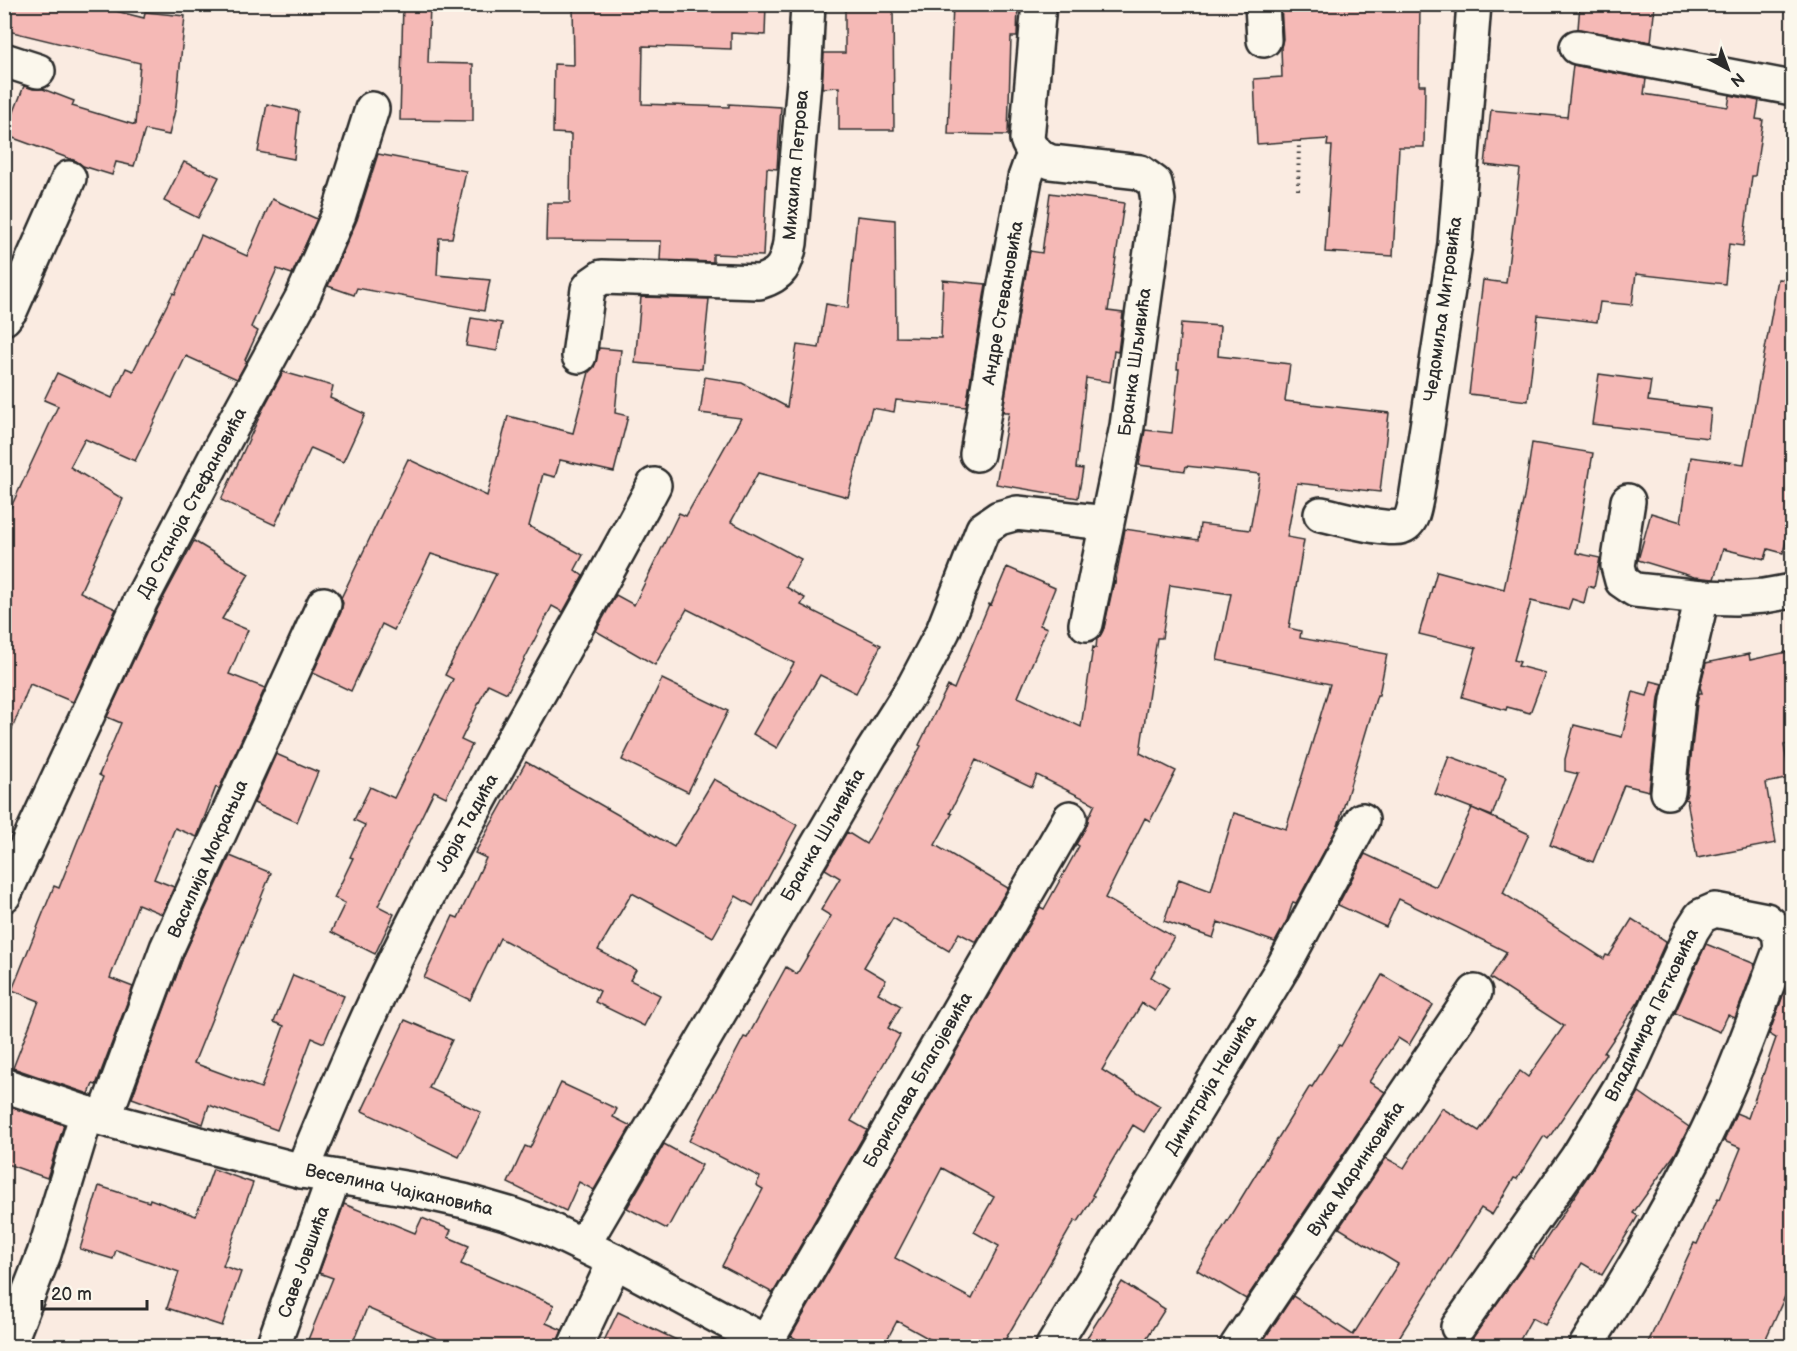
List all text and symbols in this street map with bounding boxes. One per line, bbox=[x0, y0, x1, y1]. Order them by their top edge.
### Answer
north arrow bbox=[1698, 39, 1758, 99]
text: N bbox=[1726, 68, 1748, 90]
street label: Михаила Петрова bbox=[779, 89, 813, 241]
street label: Чедомиља Митровића bbox=[1420, 215, 1466, 403]
street label: Андре Стевановића bbox=[978, 219, 1028, 388]
street label: Бранка Шљивића bbox=[1114, 286, 1156, 437]
street label: Др Станоја Стефановића bbox=[133, 404, 251, 602]
street label: Бранка Шљивића bbox=[777, 765, 870, 905]
street label: Јорја Тадића bbox=[431, 770, 503, 876]
street label: Василија Мокрањца bbox=[164, 776, 253, 941]
street label: Владимира Петковића bbox=[1601, 924, 1703, 1105]
street label: Борислава Благојевића bbox=[859, 988, 977, 1172]
street label: Димитрија Нешића bbox=[1161, 1011, 1261, 1159]
street label: Вука Маринковића bbox=[1303, 1097, 1409, 1240]
street label: Веселина Чајкановића bbox=[303, 1160, 495, 1220]
street label: Саве Јовшића bbox=[274, 1203, 334, 1321]
scale bar bbox=[42, 1273, 147, 1311]
text: 20 m bbox=[51, 1284, 92, 1305]

